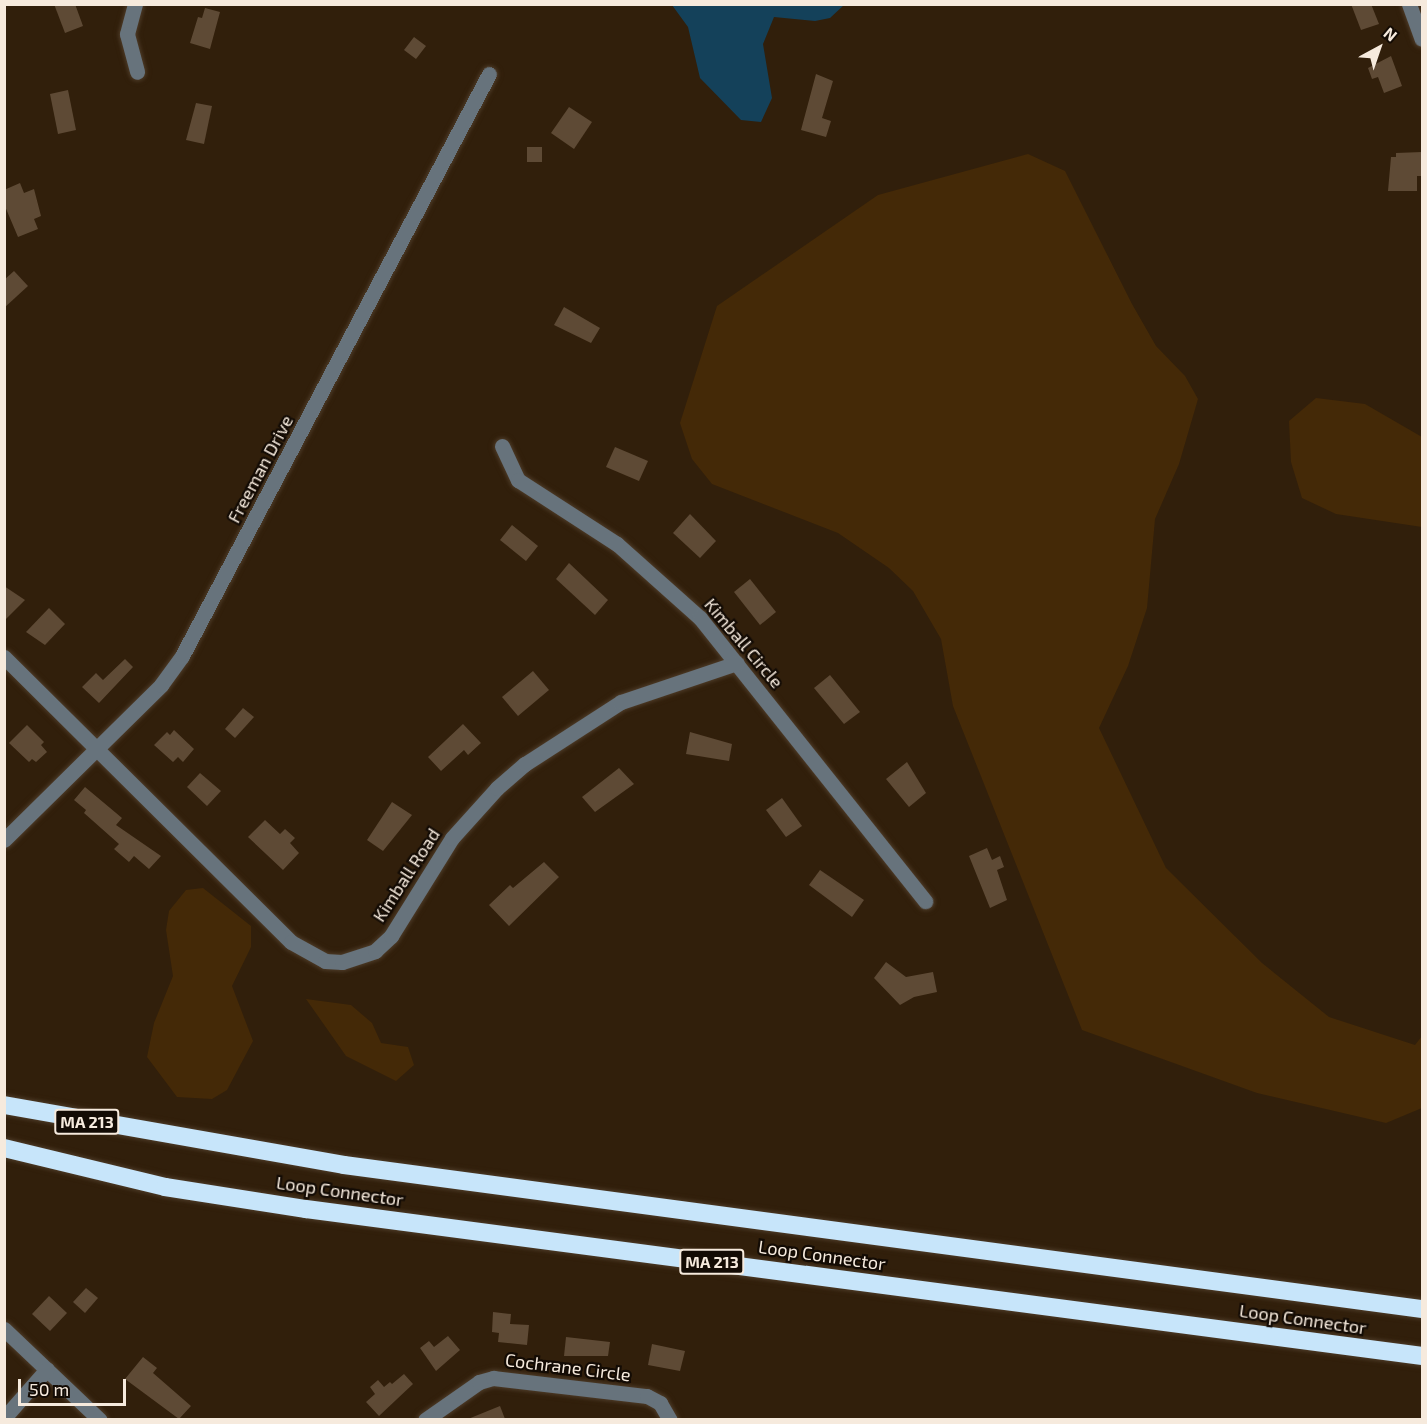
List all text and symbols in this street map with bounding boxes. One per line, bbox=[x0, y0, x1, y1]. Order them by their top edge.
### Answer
north arrow bbox=[1349, 18, 1409, 78]
text: N bbox=[1380, 23, 1401, 45]
street label: Freeman Drive bbox=[223, 412, 297, 526]
street label: Kimball Circle bbox=[700, 593, 788, 693]
street label: Kimball Road bbox=[368, 824, 444, 926]
road number: MA 213 bbox=[54, 1109, 120, 1135]
street label: Loop Connector bbox=[275, 1171, 405, 1211]
street label: Loop Connector bbox=[757, 1235, 887, 1275]
road number: MA 213 bbox=[679, 1249, 745, 1275]
street label: Loop Connector bbox=[1238, 1299, 1368, 1339]
street label: Cochrane Circle bbox=[504, 1349, 632, 1385]
scale bar bbox=[21, 1367, 129, 1405]
text: 50 m bbox=[29, 1378, 69, 1400]

